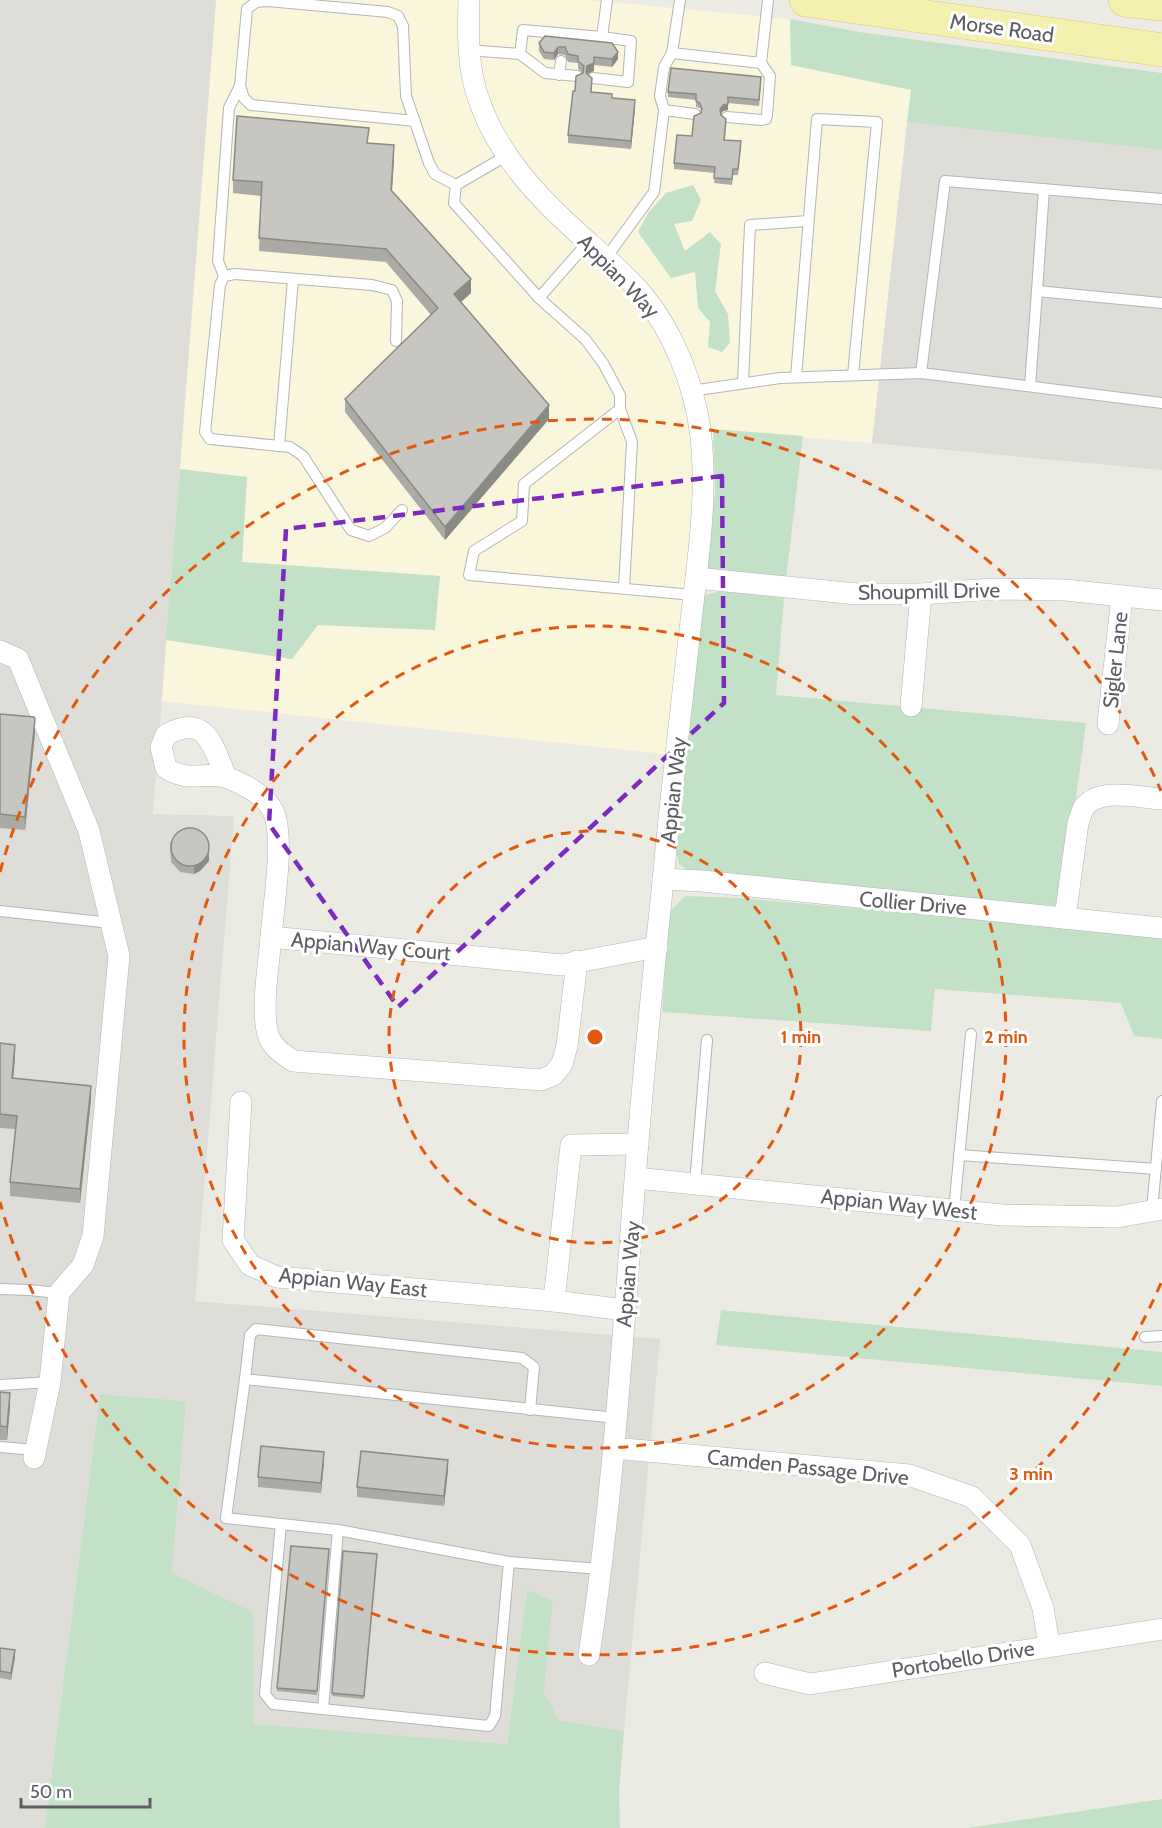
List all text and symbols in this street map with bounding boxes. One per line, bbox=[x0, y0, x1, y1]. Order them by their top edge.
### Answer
street label: Morse Road bbox=[948, 8, 1056, 48]
street label: Appian Way bbox=[573, 229, 665, 323]
street label: Shoupmill Drive bbox=[858, 577, 1001, 605]
street label: Sigler Lane bbox=[1097, 610, 1133, 710]
street label: Appian Way bbox=[655, 735, 691, 844]
street label: Collier Drive bbox=[858, 886, 968, 920]
street label: Appian Way Court bbox=[290, 927, 452, 965]
text: 1 min bbox=[781, 1026, 821, 1048]
text: 2 min bbox=[984, 1026, 1028, 1048]
centre of rings bbox=[585, 1027, 605, 1047]
street label: Appian Way West bbox=[820, 1183, 978, 1225]
street label: Appian Way bbox=[611, 1219, 645, 1328]
street label: Appian Way East bbox=[278, 1262, 428, 1302]
street label: Camden Passage Drive bbox=[706, 1444, 910, 1490]
text: 3 min bbox=[1009, 1463, 1053, 1485]
street label: Portobello Drive bbox=[890, 1635, 1036, 1683]
scale bar bbox=[21, 1771, 150, 1809]
text: 50 m bbox=[30, 1781, 72, 1803]

